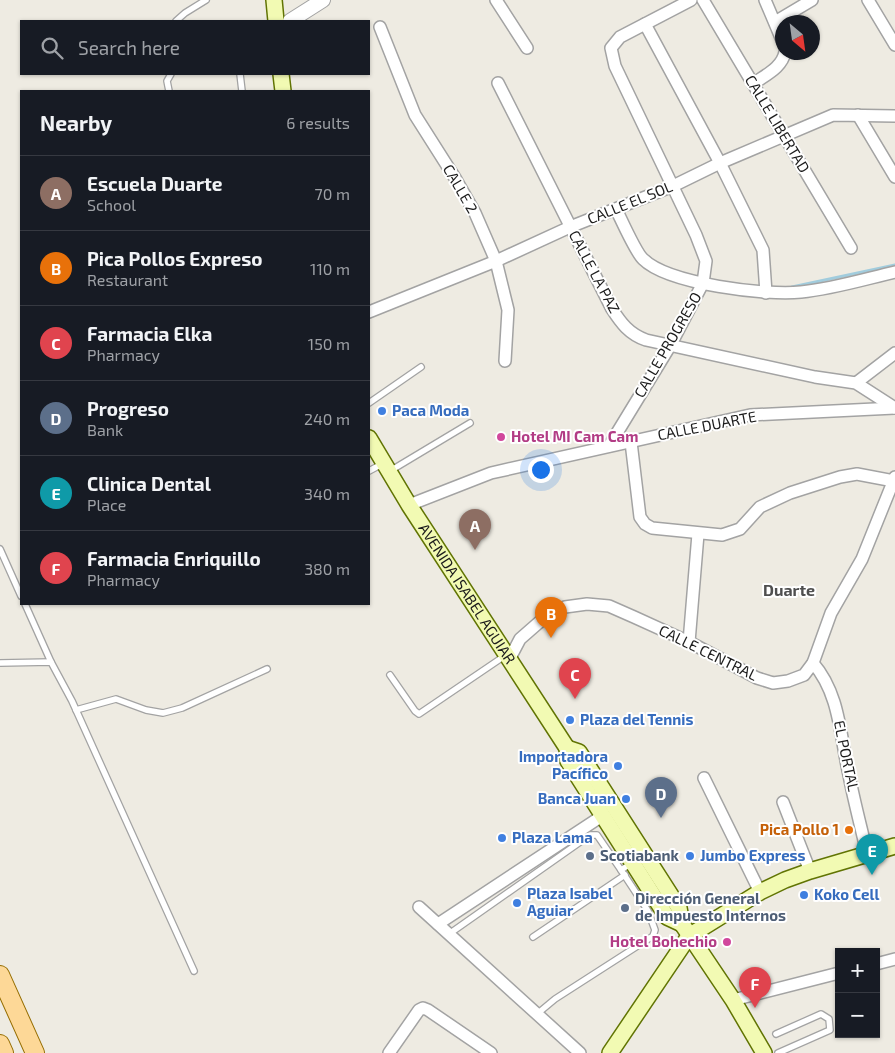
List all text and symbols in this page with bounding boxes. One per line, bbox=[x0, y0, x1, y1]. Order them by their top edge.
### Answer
north arrow bbox=[775, 15, 820, 60]
search box bbox=[20, 20, 370, 75]
icon: search bbox=[38, 34, 66, 62]
text: Search here bbox=[78, 36, 180, 59]
street label: CALLE LIBERTAD bbox=[742, 71, 814, 176]
text: Nearby bbox=[40, 110, 112, 135]
text: 6 results bbox=[286, 113, 350, 132]
street label: CALLE 2 bbox=[440, 161, 482, 216]
text: Escuela Duarte bbox=[87, 172, 223, 195]
street label: CALLE EL SOL bbox=[584, 177, 675, 227]
text: A bbox=[51, 184, 61, 203]
text: 70 m bbox=[315, 184, 350, 203]
text: School bbox=[87, 195, 136, 214]
street label: CALLE LA PAZ bbox=[566, 227, 624, 316]
text: Pica Pollos Expreso bbox=[87, 247, 262, 270]
text: B bbox=[51, 259, 61, 278]
text: 110 m bbox=[310, 259, 350, 278]
text: Restaurant bbox=[87, 270, 168, 289]
street label: CALLE PROGRESO bbox=[630, 289, 705, 400]
text: Farmacia Elka bbox=[87, 322, 212, 345]
text: C bbox=[51, 334, 61, 353]
text: 150 m bbox=[308, 334, 350, 353]
text: Pharmacy bbox=[87, 345, 160, 364]
text: Progreso bbox=[87, 397, 169, 420]
place label: Paca Moda bbox=[392, 401, 469, 419]
marker: Paca Moda bbox=[376, 405, 388, 417]
street label: CALLE DUARTE bbox=[656, 407, 758, 443]
text: D bbox=[51, 409, 61, 428]
text: 240 m bbox=[304, 409, 350, 428]
text: Bank bbox=[87, 420, 123, 439]
place label: Hotel MI Cam Cam bbox=[511, 427, 638, 445]
marker: Hotel MI Cam Cam bbox=[495, 431, 507, 443]
your location bbox=[528, 457, 554, 483]
text: Clinica Dental bbox=[87, 472, 211, 495]
text: E bbox=[51, 484, 61, 503]
text: 340 m bbox=[304, 484, 350, 503]
text: Place bbox=[87, 495, 126, 514]
pin: A bbox=[459, 509, 491, 550]
street label: AVENIDA ISABEL AGUIAR bbox=[413, 520, 519, 668]
text: Farmacia Enriquillo bbox=[87, 547, 261, 570]
text: F bbox=[52, 559, 60, 578]
text: 380 m bbox=[304, 559, 350, 578]
text: Pharmacy bbox=[87, 570, 160, 589]
district label: Duarte bbox=[763, 580, 815, 599]
pin: B bbox=[535, 597, 567, 638]
street label: CALLE CENTRAL bbox=[656, 620, 761, 684]
pin: C bbox=[559, 658, 591, 699]
place label: Plaza del Tennis bbox=[580, 710, 693, 728]
marker: Plaza del Tennis bbox=[564, 714, 576, 726]
street label: EL PORTAL bbox=[831, 719, 863, 793]
place label: Importadora Pacífico bbox=[519, 747, 608, 782]
marker: Importadora Pacífico bbox=[612, 760, 624, 772]
pin: D bbox=[645, 777, 677, 818]
place label: Banca Juan bbox=[538, 789, 616, 807]
marker: Banca Juan bbox=[620, 793, 632, 805]
place label: Pica Pollo 1 bbox=[760, 820, 839, 838]
marker: Pica Pollo 1 bbox=[843, 824, 855, 836]
place label: Plaza Lama bbox=[512, 828, 593, 846]
marker: Plaza Lama bbox=[496, 832, 508, 844]
pin: E bbox=[856, 834, 888, 875]
place label: Scotiabank bbox=[600, 846, 679, 864]
place label: Jumbo Express bbox=[700, 846, 806, 864]
marker: Scotiabank bbox=[584, 850, 596, 862]
marker: Jumbo Express bbox=[684, 850, 696, 862]
place label: Plaza Isabel Aguiar bbox=[527, 884, 613, 919]
place label: Koko Cell bbox=[814, 885, 880, 903]
place label: Dirección General de Impuesto Internos bbox=[635, 889, 786, 924]
marker: Koko Cell bbox=[798, 889, 810, 901]
marker: Plaza Isabel Aguiar bbox=[511, 897, 523, 909]
marker: Dirección General de Impuesto Internos bbox=[619, 902, 631, 914]
place label: Hotel Bohechio bbox=[610, 932, 717, 950]
marker: Hotel Bohechio bbox=[721, 936, 733, 948]
map controls bbox=[835, 948, 880, 1038]
button: + bbox=[835, 948, 880, 993]
pin: F bbox=[739, 967, 771, 1008]
button: − bbox=[835, 993, 880, 1038]

